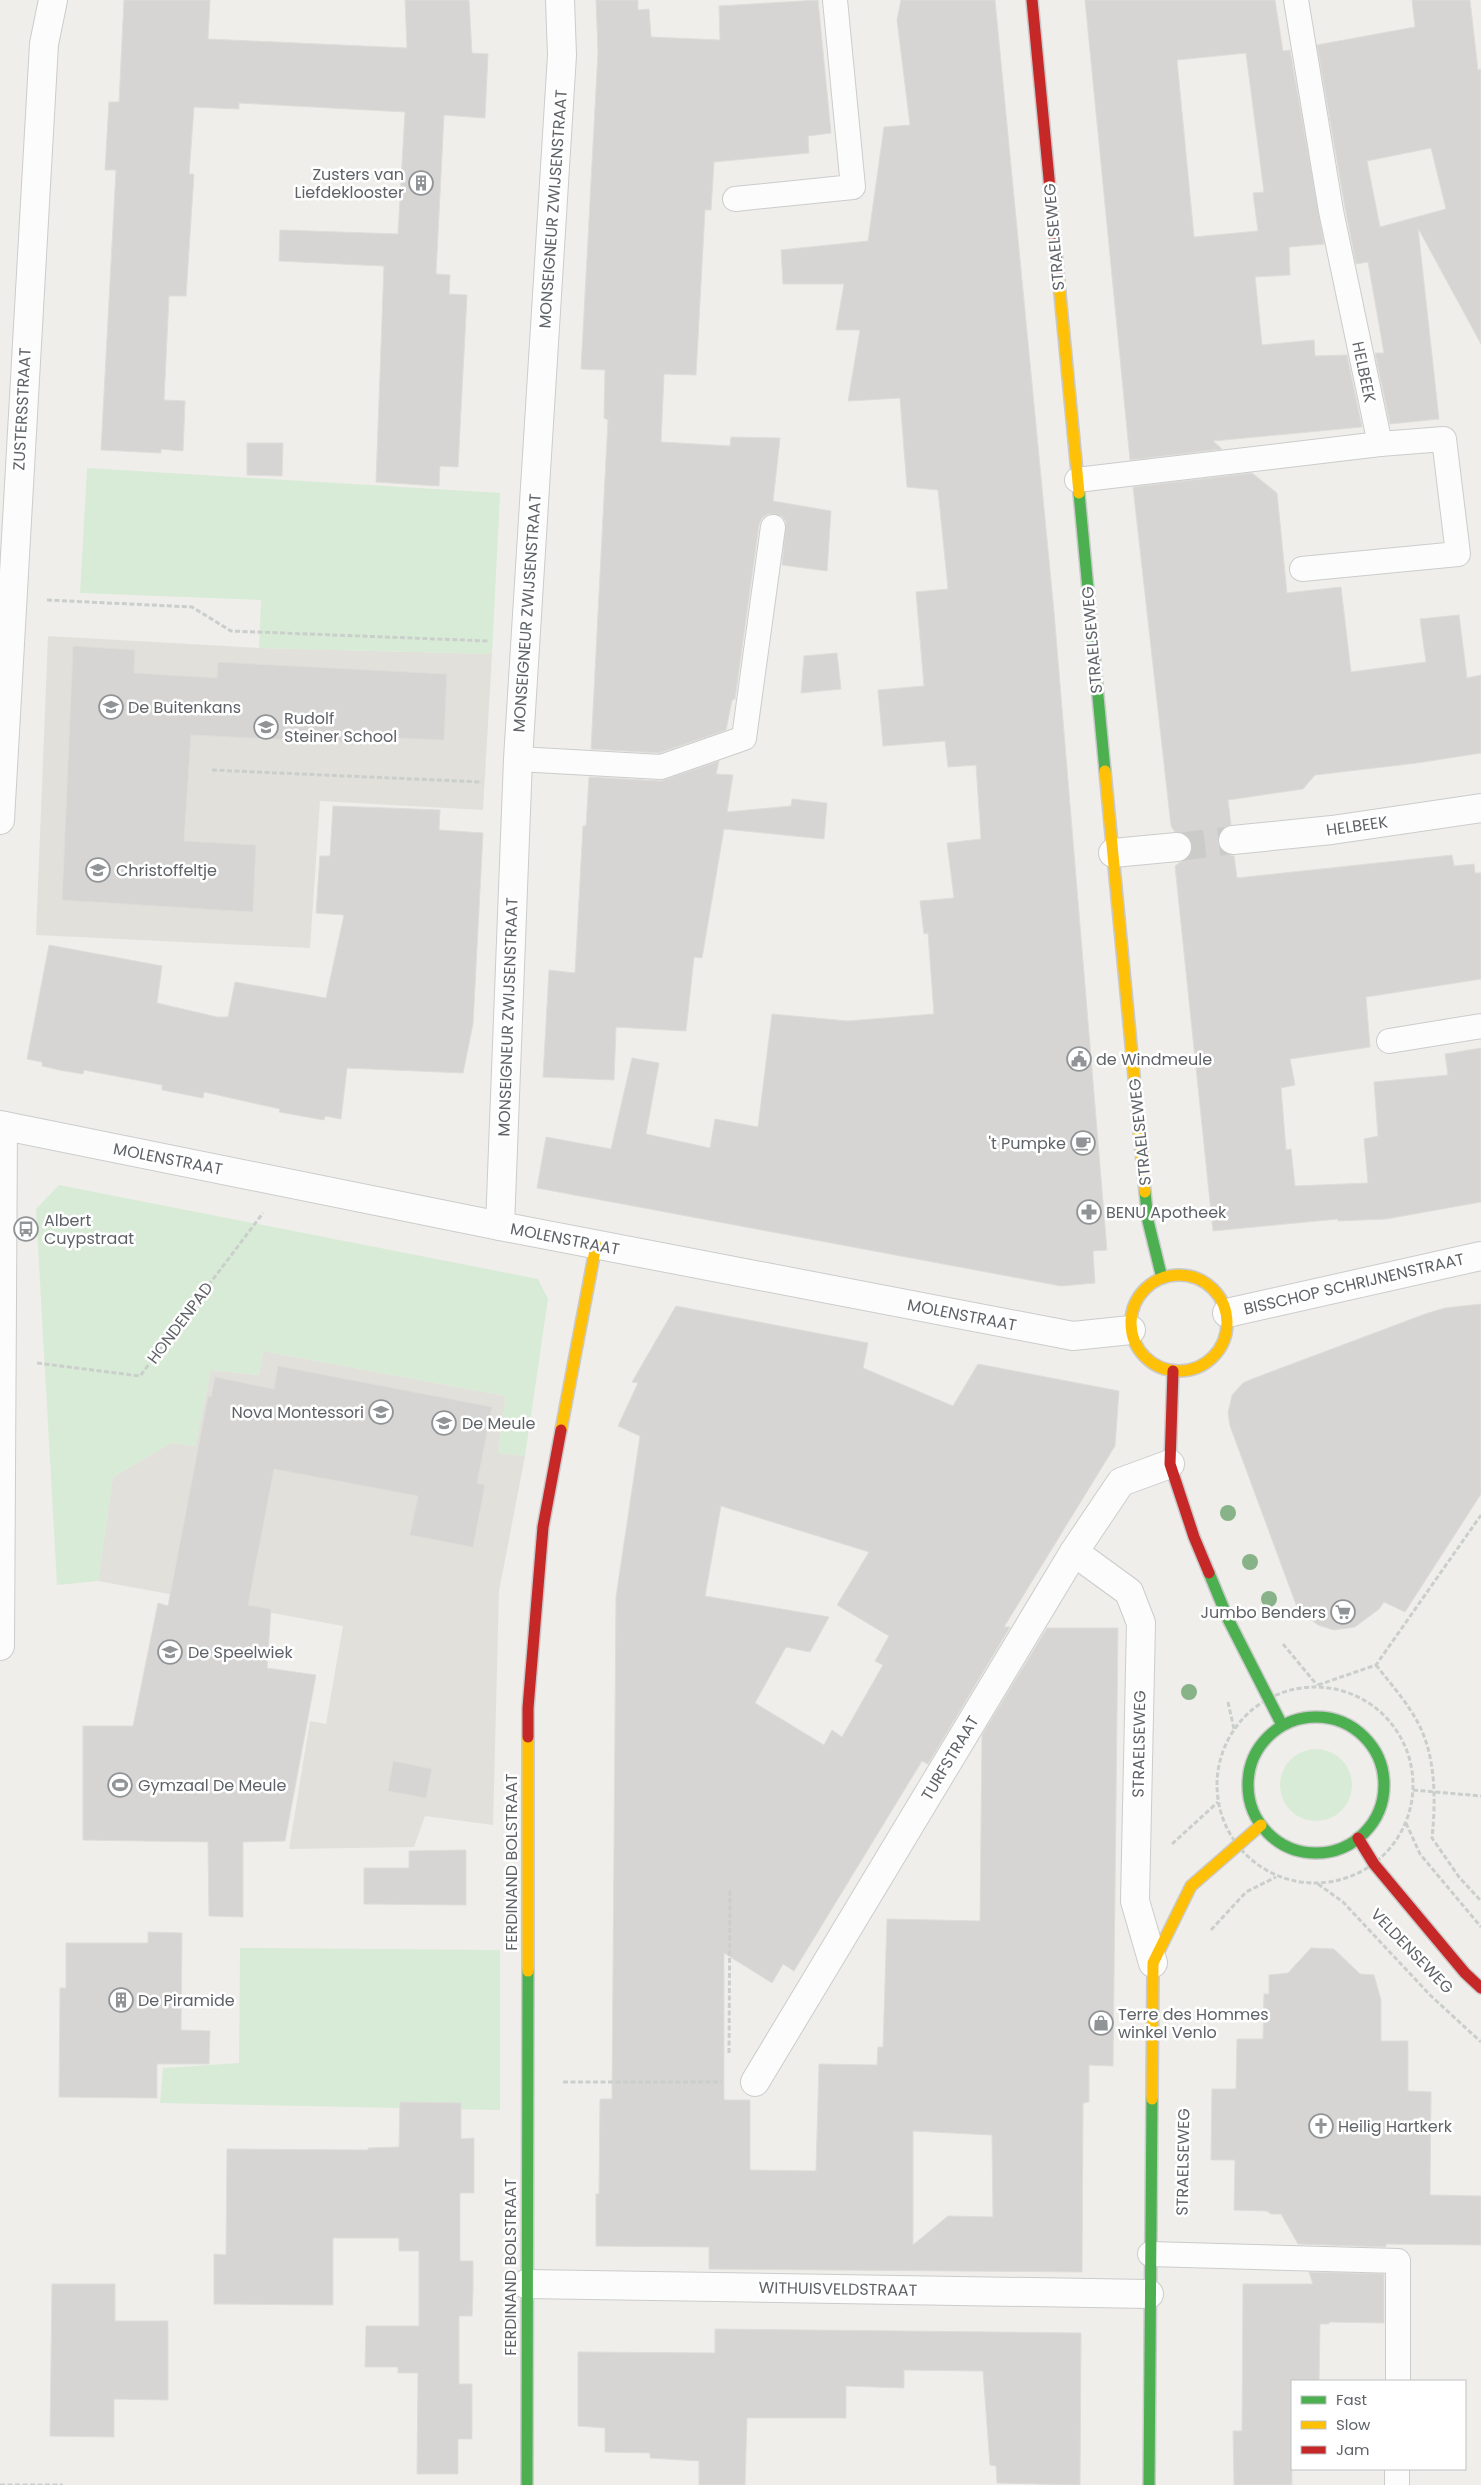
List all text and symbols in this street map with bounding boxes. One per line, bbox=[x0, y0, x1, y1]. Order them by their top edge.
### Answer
street label: MONSEIGNEUR ZWIJSENSTRAAT bbox=[533, 88, 573, 329]
place label: Zusters van Liefdeklooster bbox=[295, 163, 404, 204]
building icon: Zusters van Liefdeklooster bbox=[408, 170, 434, 196]
street label: STRAELSEWEG bbox=[1038, 182, 1070, 292]
street label: HELBEEK bbox=[1346, 339, 1382, 405]
street label: ZUSTERSSTRAAT bbox=[7, 347, 37, 471]
street label: MONSEIGNEUR ZWIJSENSTRAAT bbox=[507, 492, 547, 733]
street label: STRAELSEWEG bbox=[1076, 585, 1108, 695]
school or university icon: De Buitenkans bbox=[98, 694, 124, 720]
place label: De Buitenkans bbox=[128, 696, 241, 719]
place label: Rudolf Steiner School bbox=[284, 707, 397, 748]
school or university icon: Rudolf Steiner School bbox=[253, 714, 279, 740]
street label: HELBEEK bbox=[1325, 810, 1390, 842]
school or university icon: Christoffeltje bbox=[85, 857, 111, 883]
place label: Christoffeltje bbox=[116, 859, 217, 882]
street label: MONSEIGNEUR ZWIJSENSTRAAT bbox=[492, 897, 524, 1137]
public building icon: de Windmeule bbox=[1066, 1046, 1092, 1072]
place label: de Windmeule bbox=[1096, 1048, 1212, 1071]
street label: STRAELSEWEG bbox=[1123, 1077, 1157, 1187]
cafe icon: 't Pumpke bbox=[1070, 1130, 1096, 1156]
place label: 't Pumpke bbox=[988, 1132, 1066, 1155]
street label: MOLENSTRAAT bbox=[111, 1137, 225, 1181]
pharmacy icon: BENU Apotheek bbox=[1076, 1199, 1102, 1225]
place label: BENU Apotheek bbox=[1106, 1201, 1227, 1224]
place label: Albert Cuypstraat bbox=[44, 1209, 134, 1250]
bus stop icon: Albert Cuypstraat bbox=[13, 1216, 39, 1242]
street label: MOLENSTRAAT bbox=[508, 1217, 622, 1261]
street label: BISSCHOP SCHRIJNENSTRAAT bbox=[1241, 1247, 1467, 1321]
street label: HONDENPAD bbox=[142, 1277, 218, 1369]
street label: MOLENSTRAAT bbox=[905, 1293, 1019, 1337]
school or university icon: Nova Montessori bbox=[368, 1399, 394, 1425]
place label: Nova Montessori bbox=[232, 1401, 364, 1424]
school or university icon: De Meule bbox=[431, 1410, 457, 1436]
place label: De Meule bbox=[462, 1412, 535, 1435]
supermarket icon: Jumbo Benders bbox=[1330, 1599, 1356, 1625]
place label: Jumbo Benders bbox=[1200, 1601, 1326, 1624]
school or university icon: De Speelwiek bbox=[157, 1639, 183, 1665]
place label: De Speelwiek bbox=[188, 1641, 293, 1664]
street label: STRAELSEWEG bbox=[1127, 1690, 1151, 1798]
street label: TURFSTRAAT bbox=[916, 1711, 985, 1805]
sports icon: Gymzaal De Meule bbox=[107, 1772, 133, 1798]
street label: FERDINAND BOLSTRAAT bbox=[500, 1773, 523, 1951]
place label: Gymzaal De Meule bbox=[138, 1774, 286, 1797]
street label: VELDENSEWEG bbox=[1365, 1903, 1459, 1999]
building icon: De Piramide bbox=[108, 1987, 134, 2013]
place label: De Piramide bbox=[138, 1989, 235, 2012]
place label: Terre des Hommes winkel Venlo bbox=[1118, 2003, 1269, 2044]
shop icon: Terre des Hommes winkel Venlo bbox=[1088, 2010, 1114, 2036]
street label: STRAELSEWEG bbox=[1171, 2108, 1195, 2216]
church icon: Heilig Hartkerk bbox=[1308, 2113, 1334, 2139]
place label: Heilig Hartkerk bbox=[1338, 2115, 1453, 2138]
street label: FERDINAND BOLSTRAAT bbox=[499, 2178, 522, 2356]
street label: WITHUISVELDSTRAAT bbox=[758, 2276, 918, 2302]
legend bbox=[1291, 2380, 1466, 2470]
text: Fast bbox=[1336, 2389, 1367, 2410]
text: Slow bbox=[1336, 2414, 1371, 2435]
text: Jam bbox=[1336, 2439, 1370, 2460]

